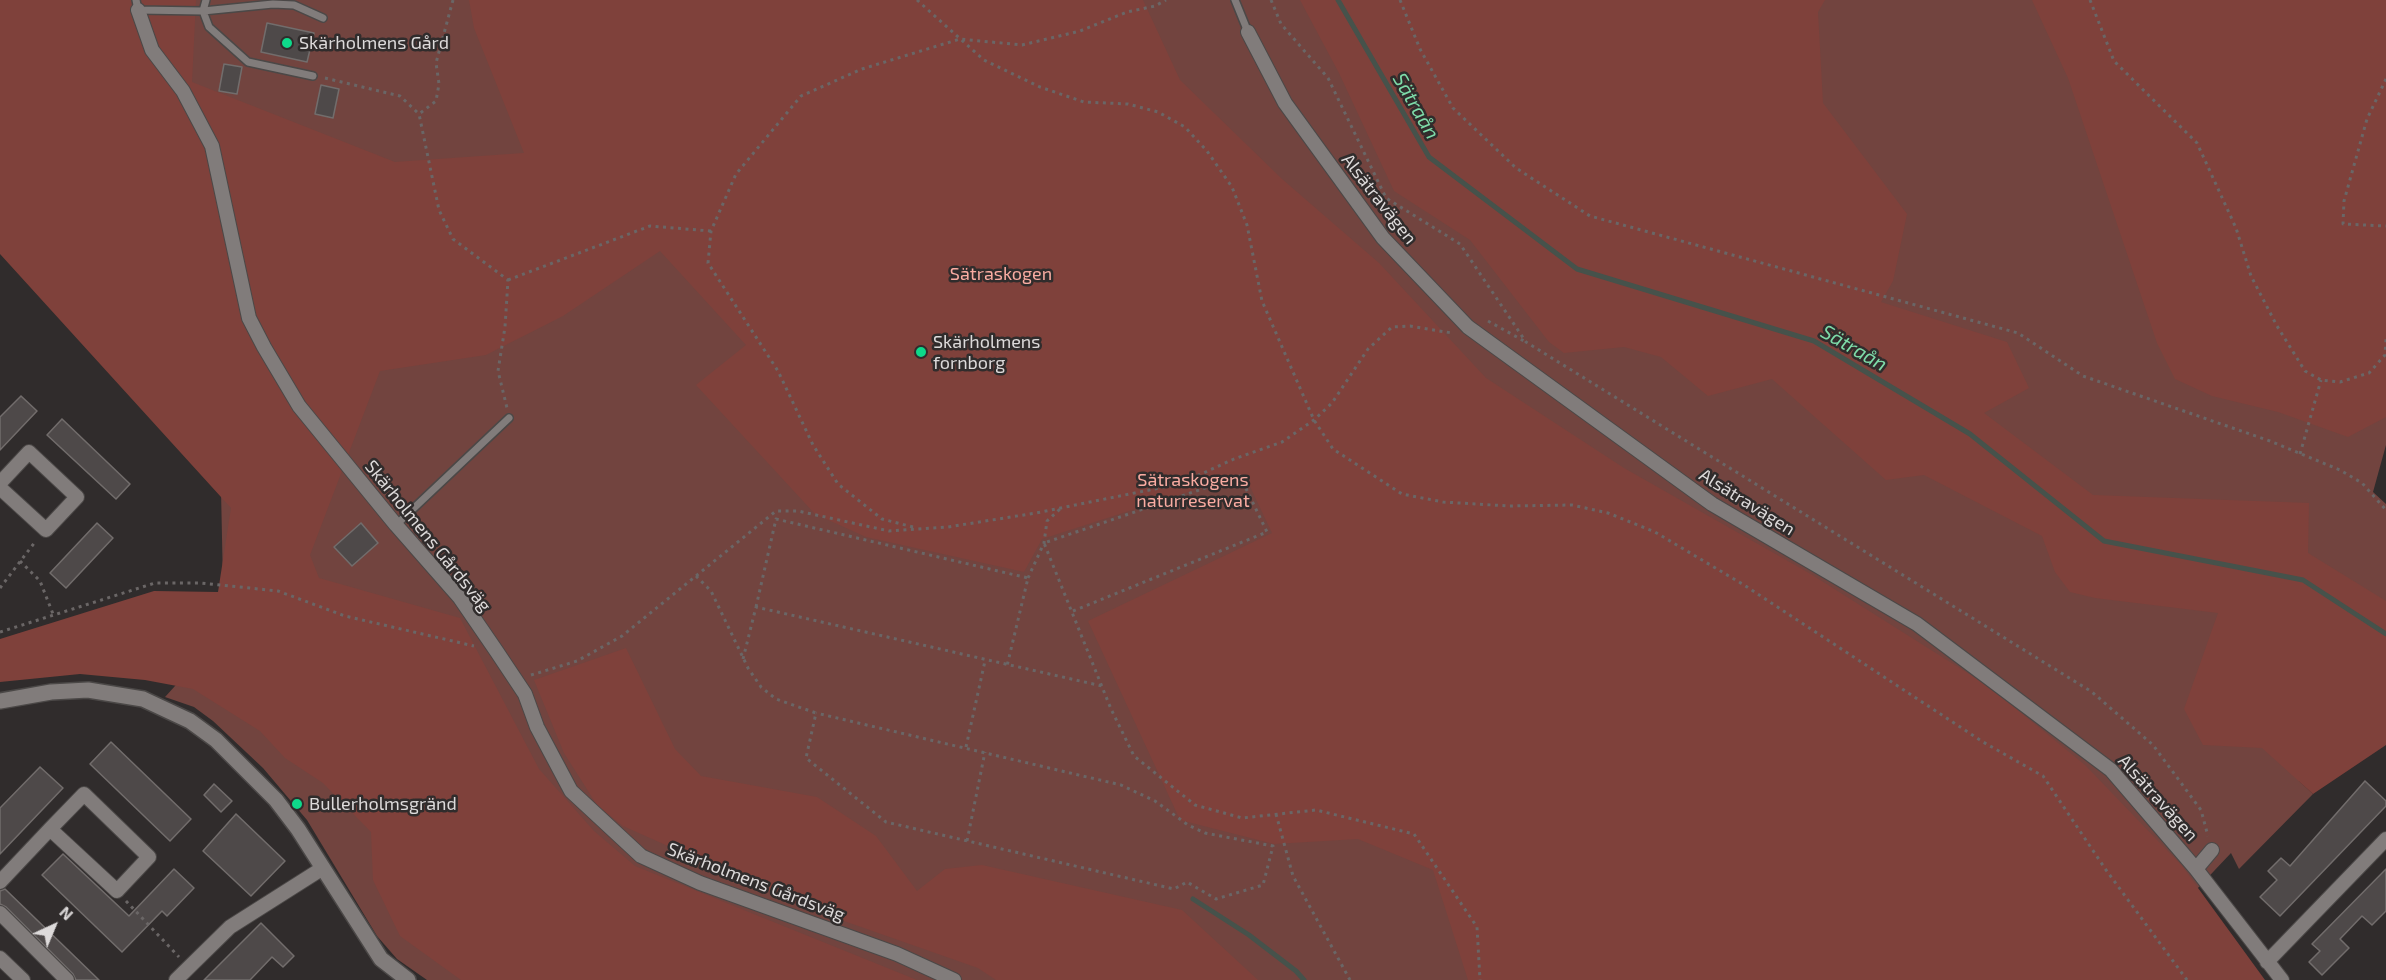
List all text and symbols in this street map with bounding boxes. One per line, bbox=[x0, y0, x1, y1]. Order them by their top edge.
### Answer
place label: Skärholmens Gård bbox=[299, 32, 449, 54]
marker: Skärholmens Gård bbox=[280, 36, 294, 50]
water label: Sätraån bbox=[1387, 69, 1445, 143]
street label: Alsätravägen bbox=[1337, 149, 1421, 249]
park label: Sätraskogen bbox=[950, 263, 1052, 285]
water label: Sätraån bbox=[1817, 319, 1891, 377]
place label: Skärholmens fornborg bbox=[933, 331, 1040, 374]
marker: Skärholmens fornborg bbox=[914, 345, 928, 359]
street label: Skärholmens Gårdsväg bbox=[360, 456, 496, 616]
street label: Alsätravägen bbox=[1695, 464, 1799, 540]
park label: Sätraskogens naturreservat bbox=[1136, 469, 1250, 512]
street label: Alsätravägen bbox=[2114, 750, 2202, 846]
place label: Bullerholmsgränd bbox=[309, 793, 457, 815]
marker: Bullerholmsgränd bbox=[290, 797, 304, 811]
street label: Skärholmens Gårdsväg bbox=[664, 838, 848, 926]
north arrow bbox=[24, 896, 84, 956]
text: N bbox=[56, 902, 78, 924]

